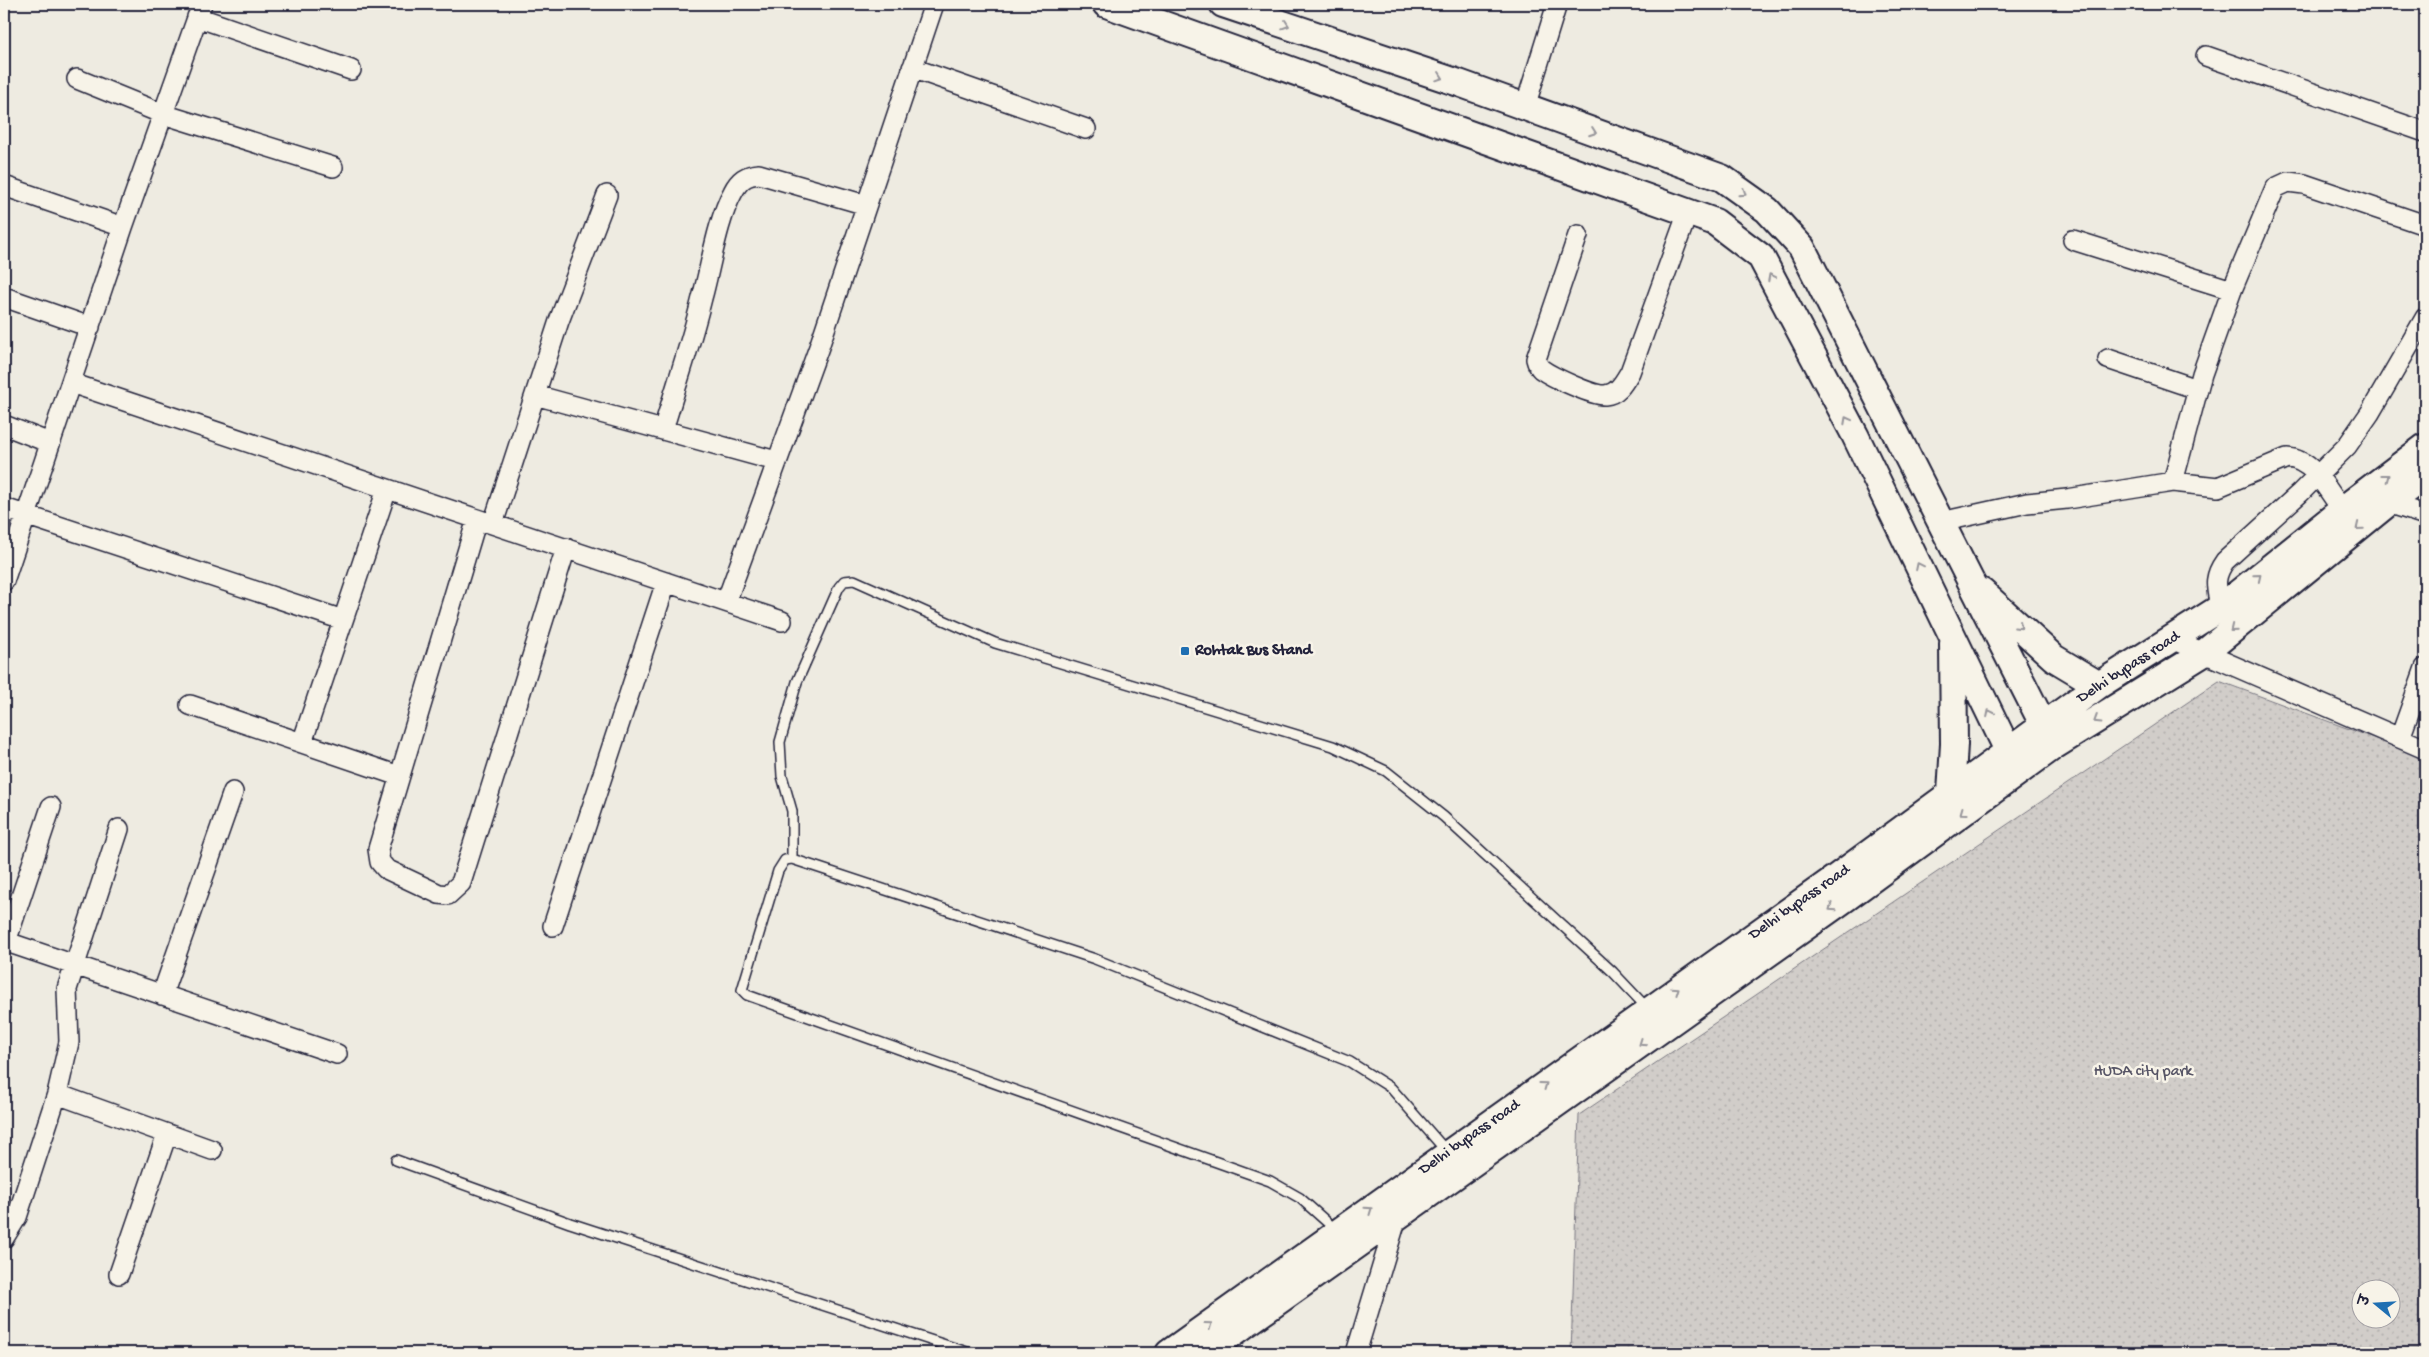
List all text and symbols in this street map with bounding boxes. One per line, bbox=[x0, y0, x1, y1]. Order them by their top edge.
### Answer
one-way arrow bbox=[1281, 19, 1290, 29]
one-way arrow bbox=[1435, 71, 1444, 81]
one-way arrow bbox=[1588, 126, 1597, 136]
one-way arrow bbox=[1737, 187, 1747, 196]
one-way arrow bbox=[1767, 273, 1777, 282]
one-way arrow bbox=[1844, 417, 1854, 426]
one-way arrow bbox=[2380, 474, 2389, 482]
one-way arrow bbox=[2356, 521, 2365, 529]
one-way arrow bbox=[1915, 562, 1925, 571]
one-way arrow bbox=[2252, 575, 2261, 583]
one-way arrow bbox=[2014, 620, 2023, 629]
one-way arrow bbox=[2230, 624, 2239, 632]
street label: Delhi bypass road bbox=[2073, 627, 2185, 709]
place label: Rohtak Bus Stand bbox=[1194, 642, 1313, 661]
marker: Rohtak Bus Stand bbox=[1179, 645, 1191, 657]
one-way arrow bbox=[1986, 709, 1996, 718]
one-way arrow bbox=[2093, 713, 2102, 723]
one-way arrow bbox=[1960, 807, 1969, 815]
street label: Delhi bypass road bbox=[1745, 860, 1855, 945]
one-way arrow bbox=[1828, 902, 1838, 911]
one-way arrow bbox=[1670, 987, 1680, 996]
one-way arrow bbox=[1639, 1037, 1648, 1046]
park label: HUDA city park bbox=[2094, 1063, 2194, 1082]
one-way arrow bbox=[1539, 1082, 1548, 1091]
street label: Delhi bypass road bbox=[1415, 1095, 1525, 1180]
one-way arrow bbox=[1364, 1207, 1373, 1216]
north arrow bbox=[2352, 1280, 2402, 1330]
text: उ bbox=[2356, 1292, 2376, 1310]
one-way arrow bbox=[1203, 1322, 1213, 1331]

